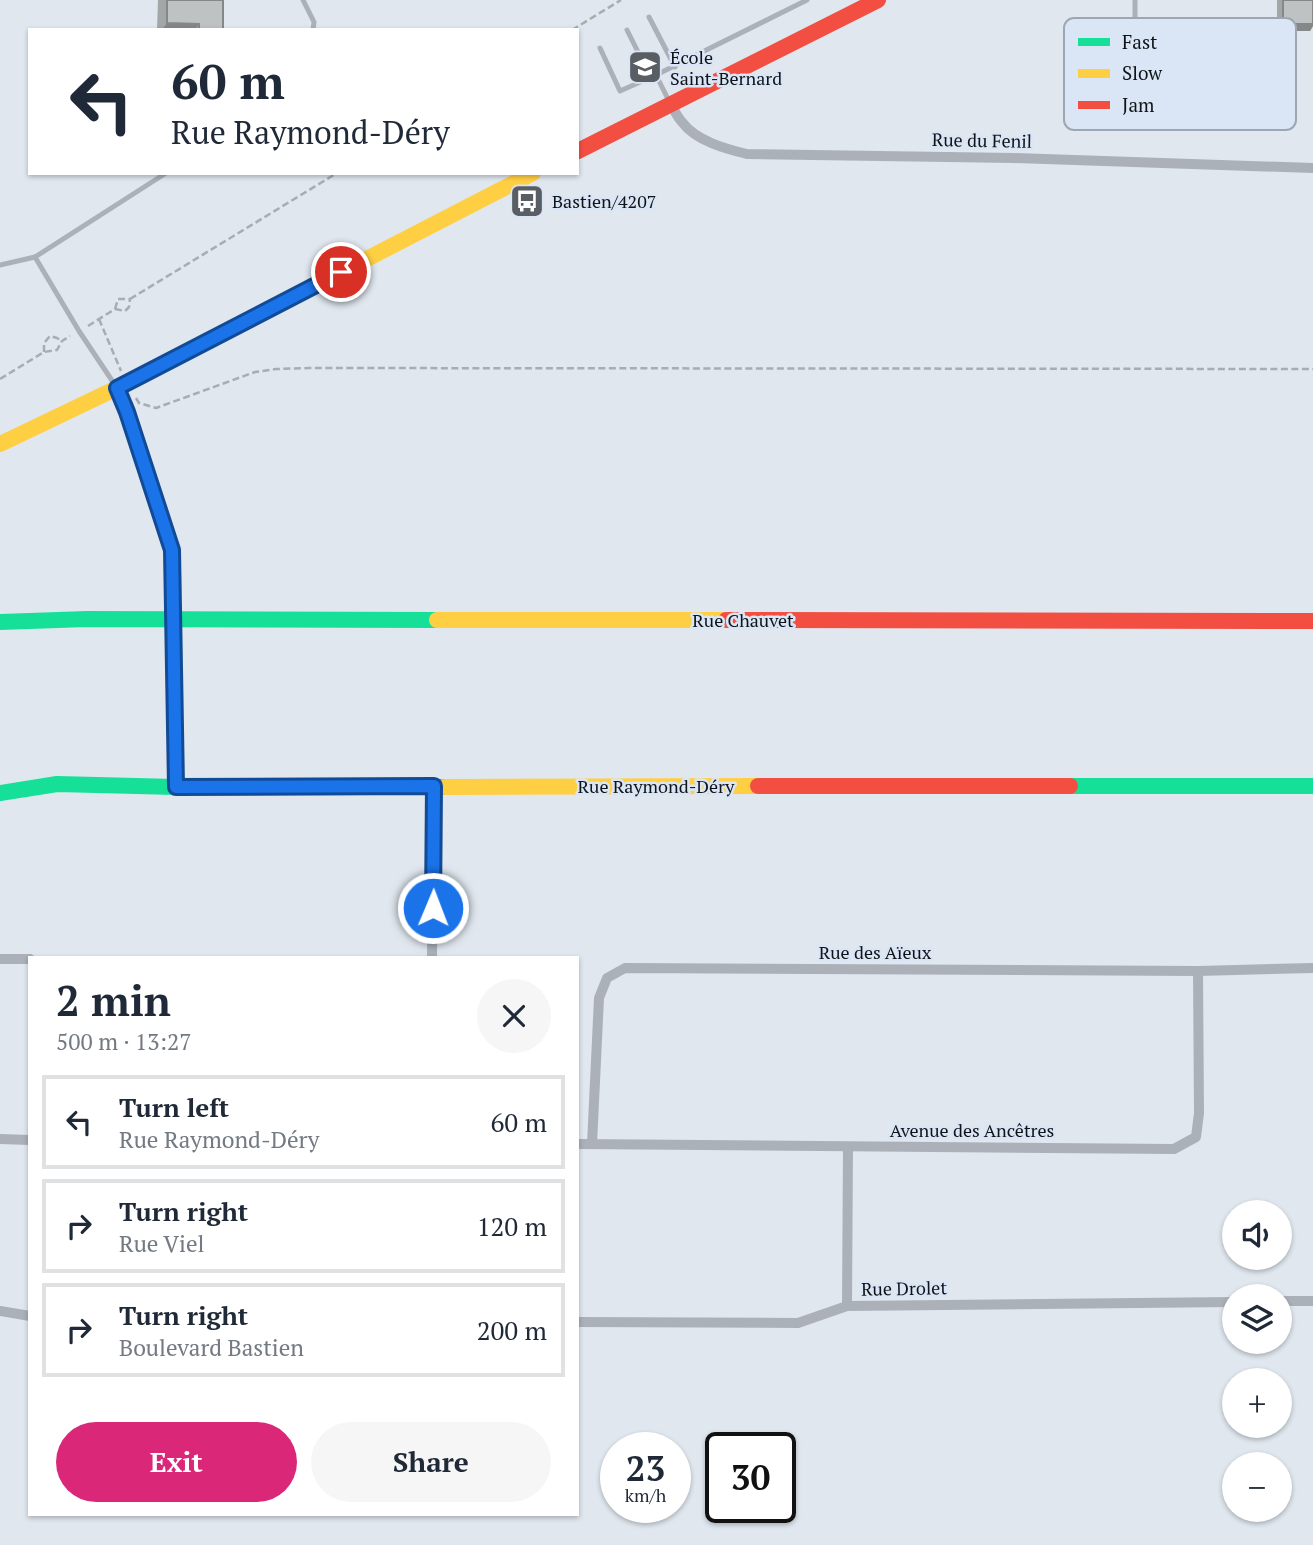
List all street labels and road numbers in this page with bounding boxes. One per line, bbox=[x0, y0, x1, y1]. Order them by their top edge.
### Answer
street label: Rue du Fenil bbox=[932, 127, 1032, 153]
street label: Rue Chauvet bbox=[692, 608, 794, 632]
street label: Rue Raymond-Déry bbox=[578, 774, 735, 798]
street label: Rue des Aïeux bbox=[819, 940, 932, 964]
street label: Avenue des Ancêtres bbox=[890, 1118, 1054, 1142]
street label: Rue Drolet bbox=[861, 1275, 948, 1301]

